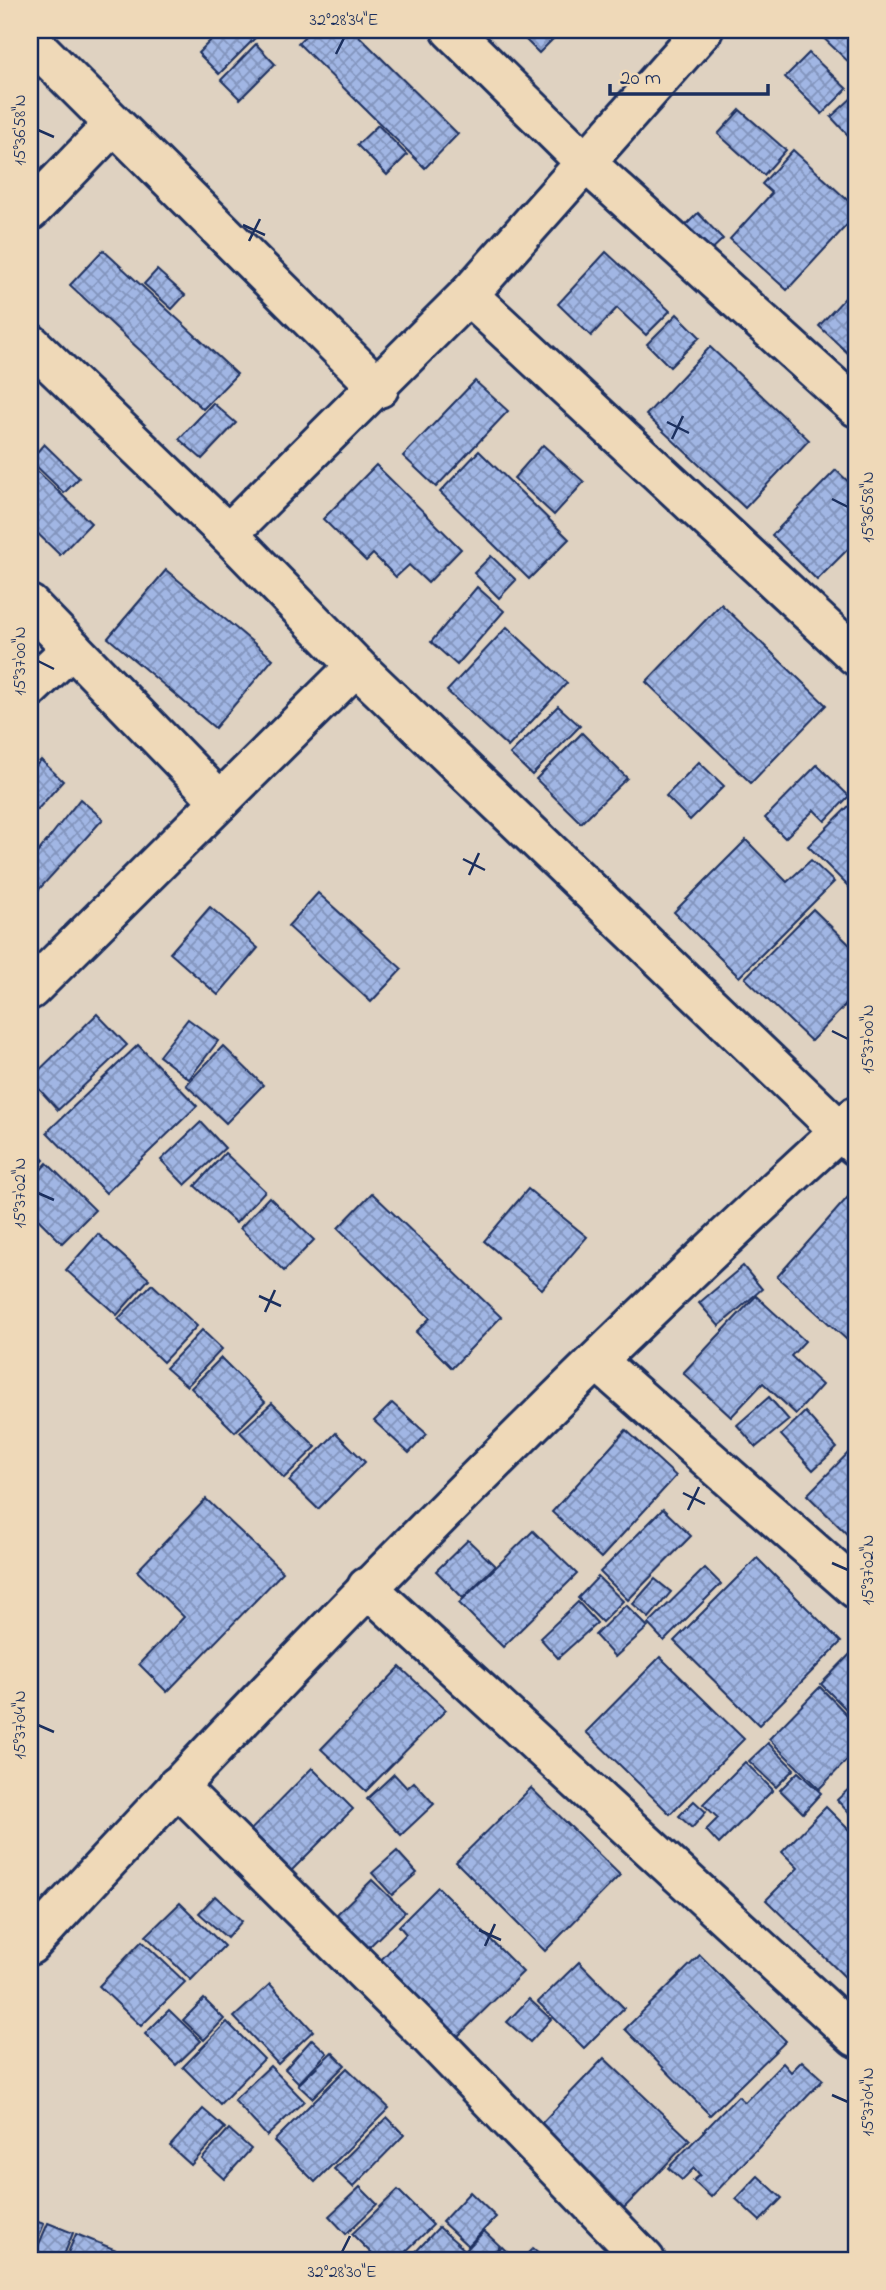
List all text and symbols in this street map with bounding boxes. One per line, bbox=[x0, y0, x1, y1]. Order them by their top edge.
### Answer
text: 32°28'34"E bbox=[310, 8, 378, 34]
scale bar bbox=[610, 52, 767, 96]
text: 20 m bbox=[620, 64, 661, 94]
text: 15°36'58"N bbox=[8, 94, 34, 166]
text: 15°36'58"N bbox=[856, 471, 882, 543]
text: 15°37'00"N bbox=[8, 626, 34, 696]
text: 15°37'00"N bbox=[856, 1004, 882, 1074]
text: 15°37'02"N bbox=[8, 1158, 34, 1228]
text: 15°37'02"N bbox=[856, 1535, 882, 1605]
text: 15°37'04"N bbox=[8, 1690, 34, 1760]
text: 15°37'04"N bbox=[856, 2067, 882, 2137]
text: 32°28'30"E bbox=[307, 2260, 377, 2286]

